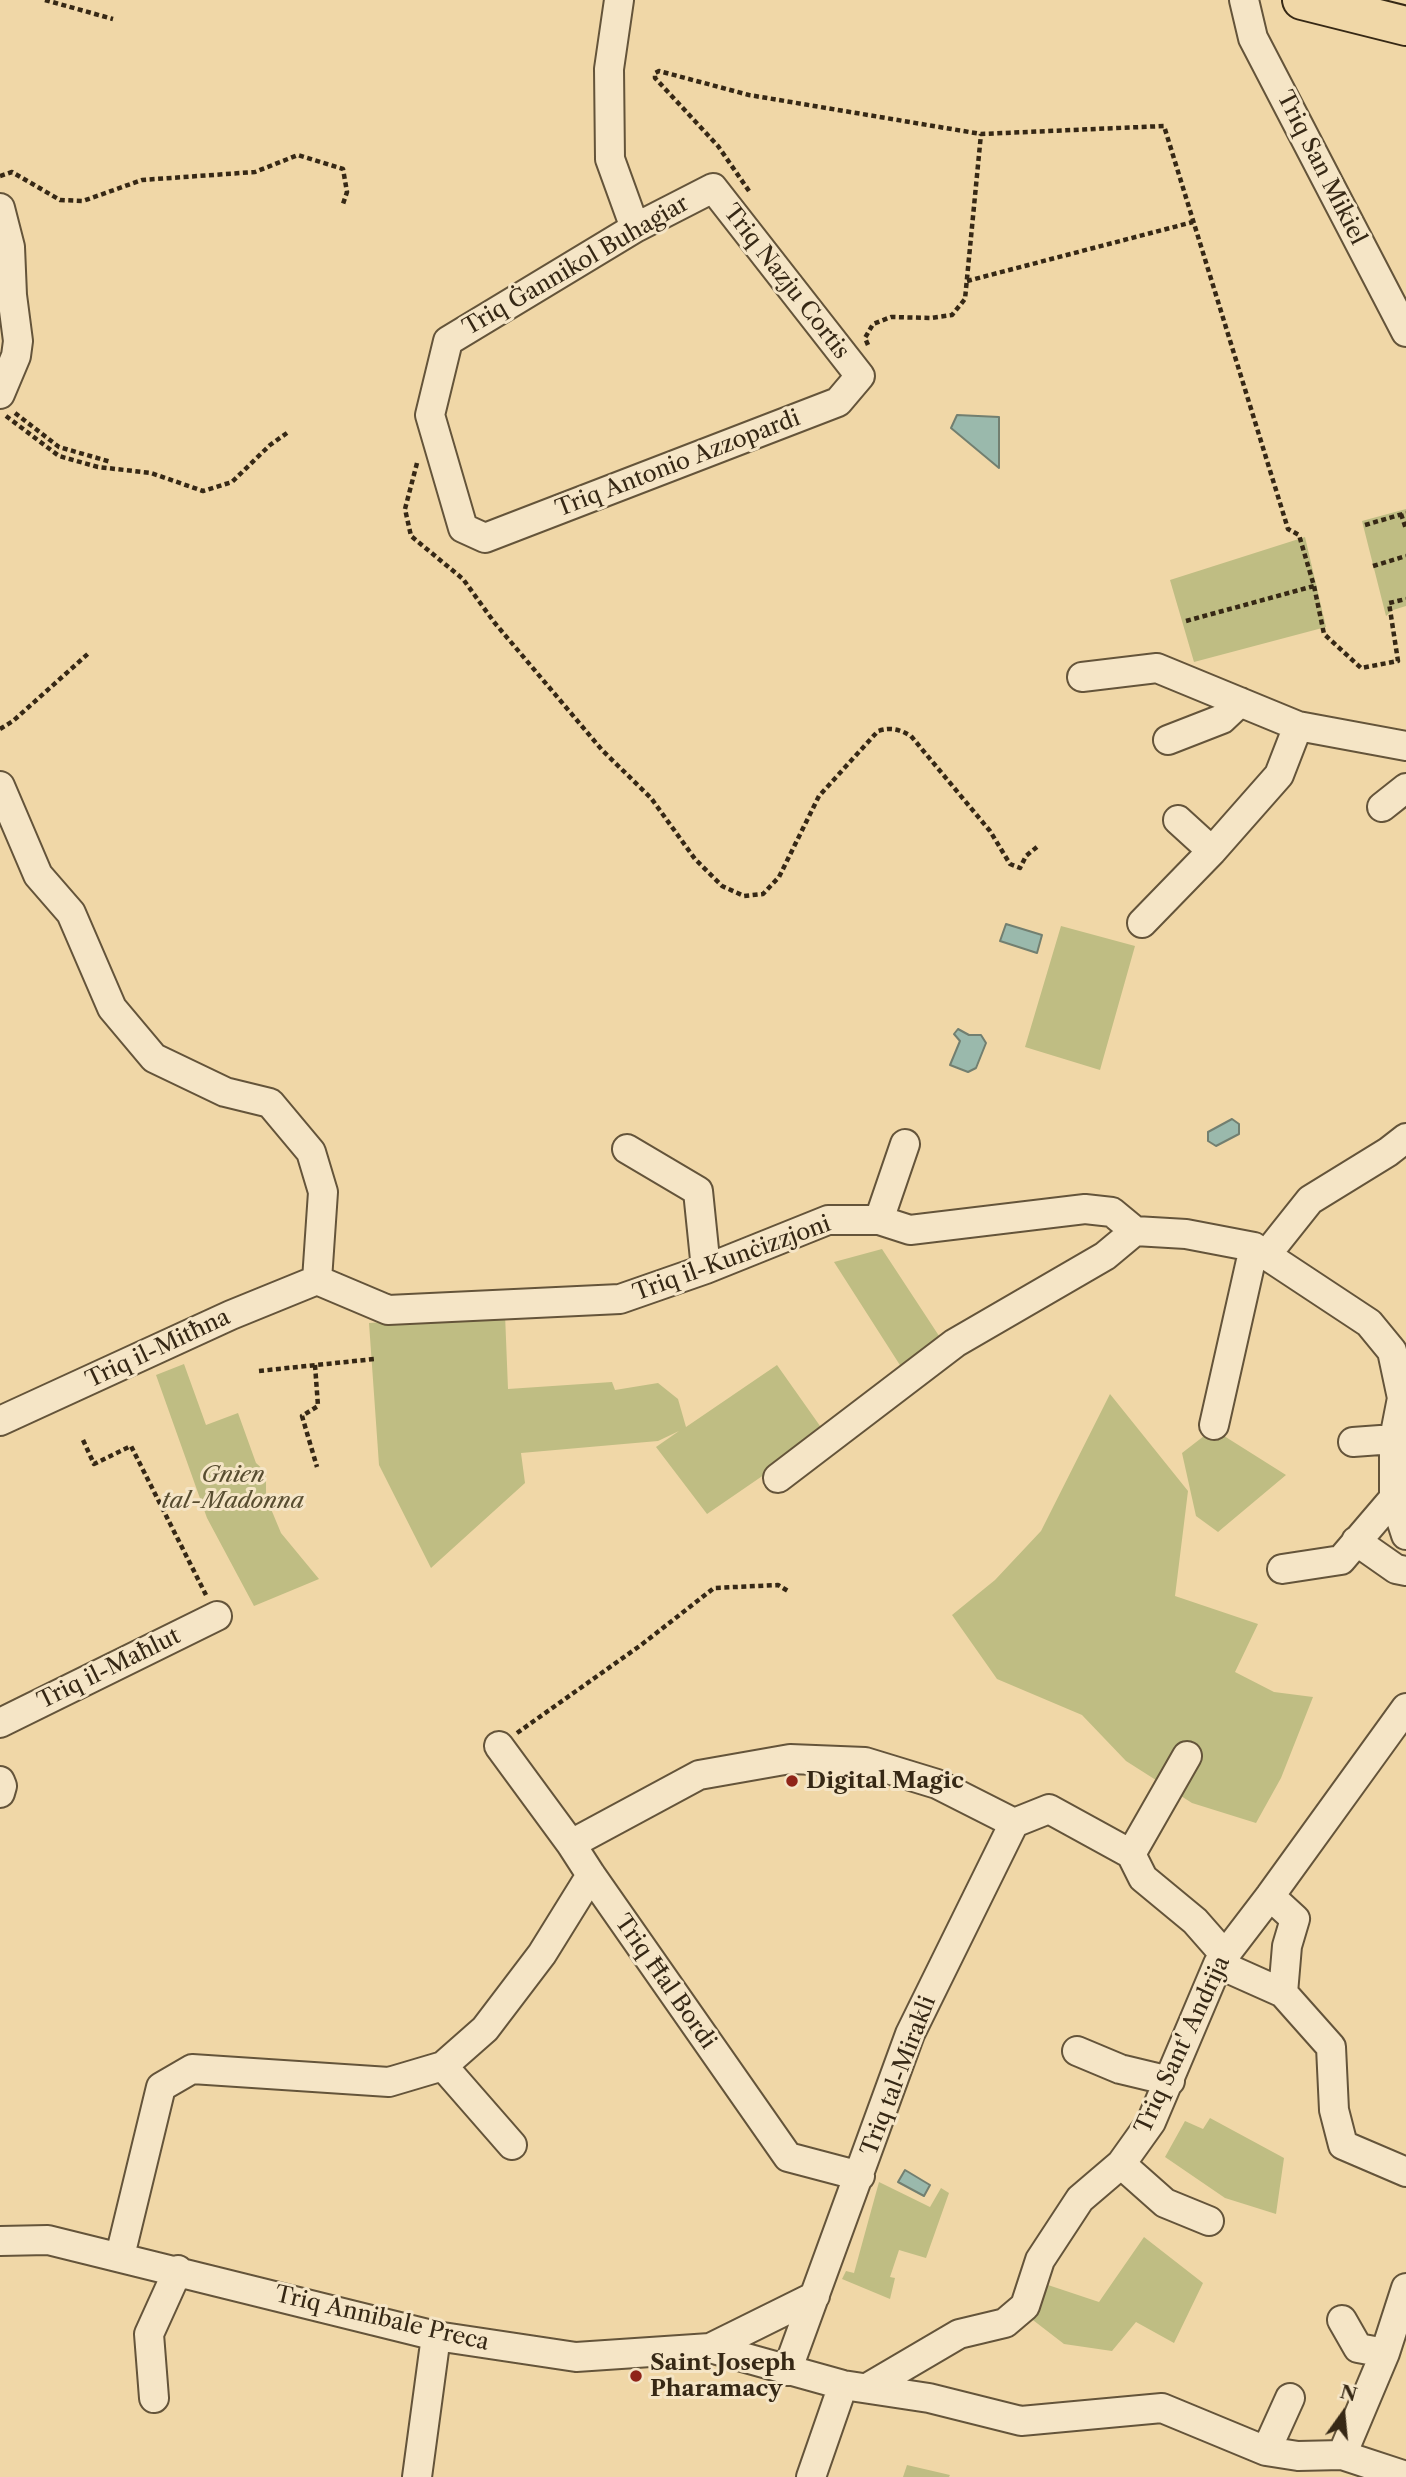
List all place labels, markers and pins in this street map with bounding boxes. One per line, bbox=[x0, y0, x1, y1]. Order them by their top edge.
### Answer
place label: Digital Magic bbox=[806, 1767, 964, 1795]
marker: Digital Magic bbox=[784, 1773, 800, 1789]
place label: Saint Joseph Pharamacy bbox=[650, 2349, 796, 2403]
marker: Saint Joseph Pharamacy bbox=[628, 2368, 644, 2384]

